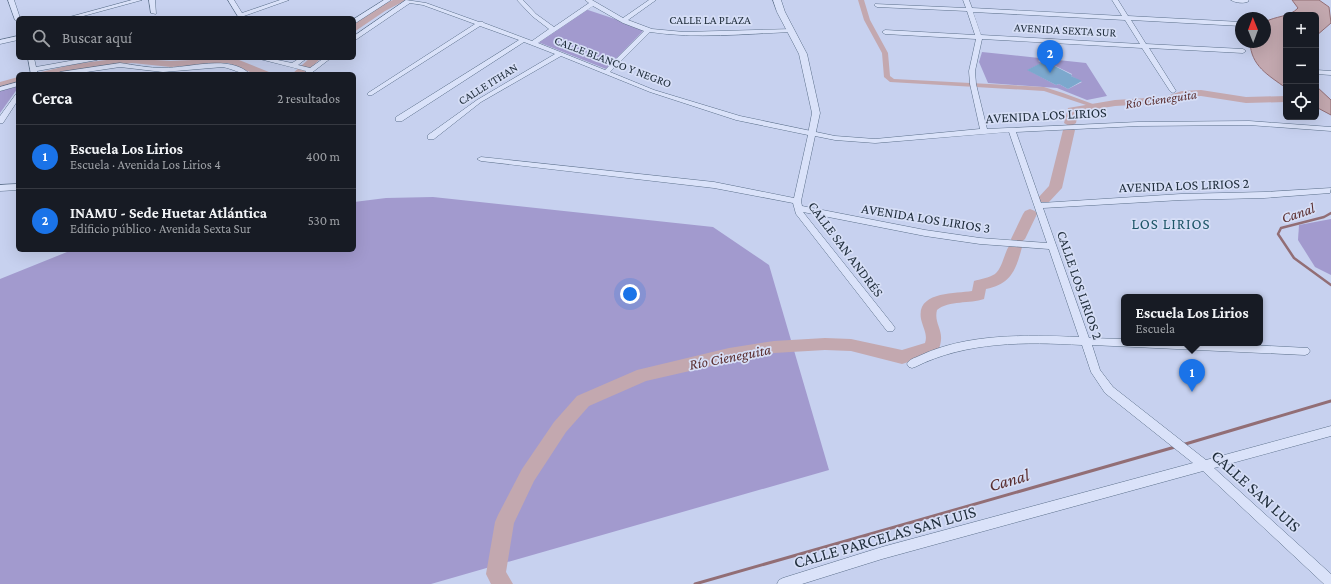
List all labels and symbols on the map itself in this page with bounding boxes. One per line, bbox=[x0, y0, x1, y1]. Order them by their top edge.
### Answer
north arrow bbox=[1235, 12, 1271, 48]
street label: CALLE LA PLAZA bbox=[669, 13, 751, 27]
street label: AVENIDA SEXTA SUR bbox=[1014, 20, 1117, 40]
street label: CALLE BLANCO Y NEGRO bbox=[553, 33, 673, 91]
pin: 2 bbox=[1037, 40, 1063, 73]
street label: CALLE ITHAN bbox=[456, 60, 520, 108]
water label: Río Cieneguita bbox=[1124, 87, 1198, 111]
street label: AVENIDA LOS LIRIOS bbox=[985, 104, 1107, 126]
street label: AVENIDA LOS LIRIOS 2 bbox=[1119, 175, 1250, 195]
street label: CALLE SAN ANDRÉS bbox=[805, 198, 887, 300]
street label: AVENIDA LOS LIRIOS 3 bbox=[860, 200, 992, 236]
water label: Canal bbox=[1279, 200, 1317, 226]
district label: LOS LIRIOS bbox=[1131, 216, 1211, 232]
street label: CALLE LOS LIRIOS 2 bbox=[1054, 228, 1106, 342]
your location bbox=[620, 284, 640, 304]
water label: Río Cieneguita bbox=[688, 341, 772, 374]
pin: 1 bbox=[1179, 359, 1205, 392]
street label: CALLE SAN LUIS bbox=[1207, 446, 1305, 536]
water label: Canal bbox=[987, 465, 1032, 495]
street label: CALLE PARCELAS SAN LUIS bbox=[792, 502, 978, 572]

